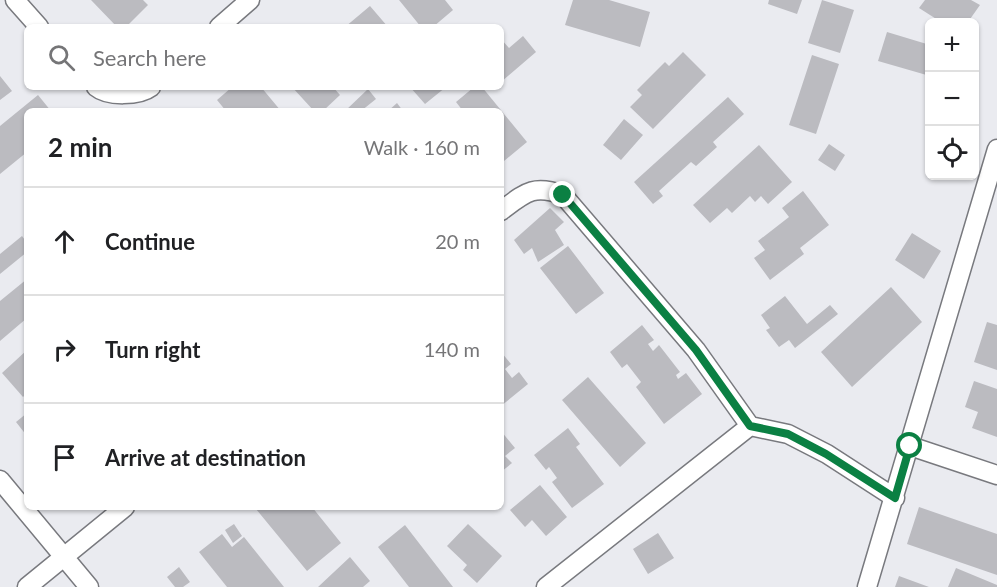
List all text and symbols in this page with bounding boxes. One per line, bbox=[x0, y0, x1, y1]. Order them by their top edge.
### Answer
map controls bbox=[925, 18, 979, 180]
button: + bbox=[925, 18, 979, 72]
search box bbox=[24, 24, 504, 90]
icon: search bbox=[45, 41, 78, 74]
text: Search here bbox=[93, 44, 206, 71]
button: − bbox=[925, 72, 979, 126]
button: locate bbox=[925, 126, 979, 180]
text: 2 min bbox=[48, 131, 112, 163]
text: Walk · 160 m bbox=[364, 135, 480, 159]
route end bbox=[549, 181, 575, 207]
icon: ahead bbox=[48, 225, 81, 258]
text: Continue bbox=[105, 228, 195, 255]
text: 20 m bbox=[435, 229, 480, 253]
icon: right bbox=[48, 333, 81, 366]
text: Turn right bbox=[105, 336, 200, 363]
text: 140 m bbox=[424, 337, 480, 361]
route start bbox=[896, 432, 922, 458]
icon: arrive bbox=[48, 441, 81, 474]
text: Arrive at destination bbox=[105, 444, 306, 471]

